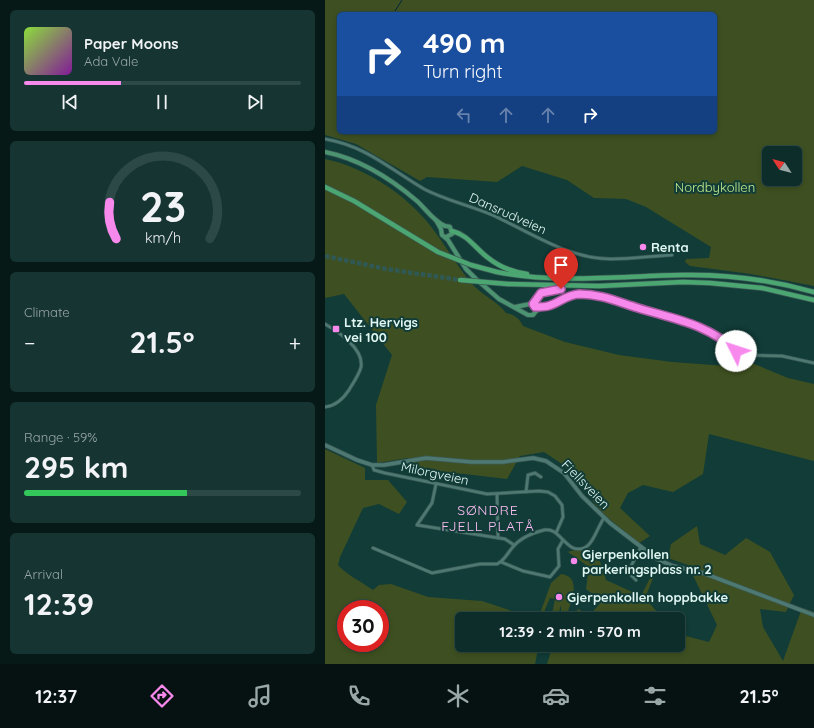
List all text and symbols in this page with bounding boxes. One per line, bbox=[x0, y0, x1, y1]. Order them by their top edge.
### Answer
text: 490 m bbox=[423, 25, 506, 60]
icon: right bbox=[357, 28, 409, 80]
text: Paper Moons bbox=[84, 34, 179, 53]
text: Ada Vale bbox=[84, 53, 138, 69]
text: Turn right bbox=[423, 60, 503, 83]
icon: previous bbox=[59, 91, 81, 113]
icon: pause bbox=[151, 91, 173, 113]
icon: next bbox=[244, 91, 266, 113]
icon: left bbox=[453, 104, 475, 126]
icon: ahead bbox=[495, 104, 517, 126]
icon: ahead bbox=[537, 104, 559, 126]
icon: right bbox=[579, 104, 601, 126]
north arrow bbox=[762, 146, 802, 186]
map controls bbox=[762, 146, 802, 186]
park label: Nordbykollen bbox=[675, 179, 755, 195]
text: 23 bbox=[139, 180, 186, 232]
street label: Dansrudveien bbox=[467, 189, 549, 237]
text: km/h bbox=[144, 229, 181, 247]
place label: Renta bbox=[651, 239, 689, 255]
marker: Renta bbox=[638, 242, 648, 252]
pin bbox=[544, 248, 578, 289]
icon: arrive bbox=[550, 254, 572, 276]
text: Climate bbox=[24, 304, 70, 320]
place label: Ltz. Hervigs vei 100 bbox=[344, 314, 418, 345]
text: 21.5° bbox=[129, 323, 195, 361]
marker: Ltz. Hervigs vei 100 bbox=[331, 324, 341, 334]
text: − bbox=[24, 329, 35, 357]
text: + bbox=[289, 329, 301, 357]
position arrow bbox=[715, 330, 757, 372]
text: Range · 59% bbox=[24, 429, 97, 445]
text: 295 km bbox=[24, 448, 129, 486]
street label: Fjellsveien bbox=[559, 456, 613, 512]
street label: Milorgveien bbox=[400, 458, 470, 488]
district label: SØNDRE FJELL PLATÅ bbox=[441, 501, 535, 535]
place label: Gjerpenkollen parkeringsplass nr. 2 bbox=[582, 546, 712, 577]
marker: Gjerpenkollen parkeringsplass nr. 2 bbox=[569, 556, 579, 566]
text: Arrival bbox=[24, 566, 63, 582]
text: 12:39 bbox=[24, 585, 94, 623]
place label: Gjerpenkollen hoppbakke bbox=[567, 589, 729, 605]
marker: Gjerpenkollen hoppbakke bbox=[554, 592, 564, 602]
speed limit sign: 30 bbox=[337, 600, 389, 652]
text: 12:39 · 2 min · 570 m bbox=[499, 622, 641, 641]
icon: directions bbox=[148, 682, 176, 710]
icon: music bbox=[246, 682, 274, 710]
icon: phone bbox=[345, 682, 373, 710]
icon: climate bbox=[444, 682, 472, 710]
icon: car bbox=[542, 682, 570, 710]
icon: filters bbox=[641, 682, 669, 710]
text: 12:37 bbox=[35, 685, 77, 708]
text: 21.5° bbox=[739, 685, 779, 708]

